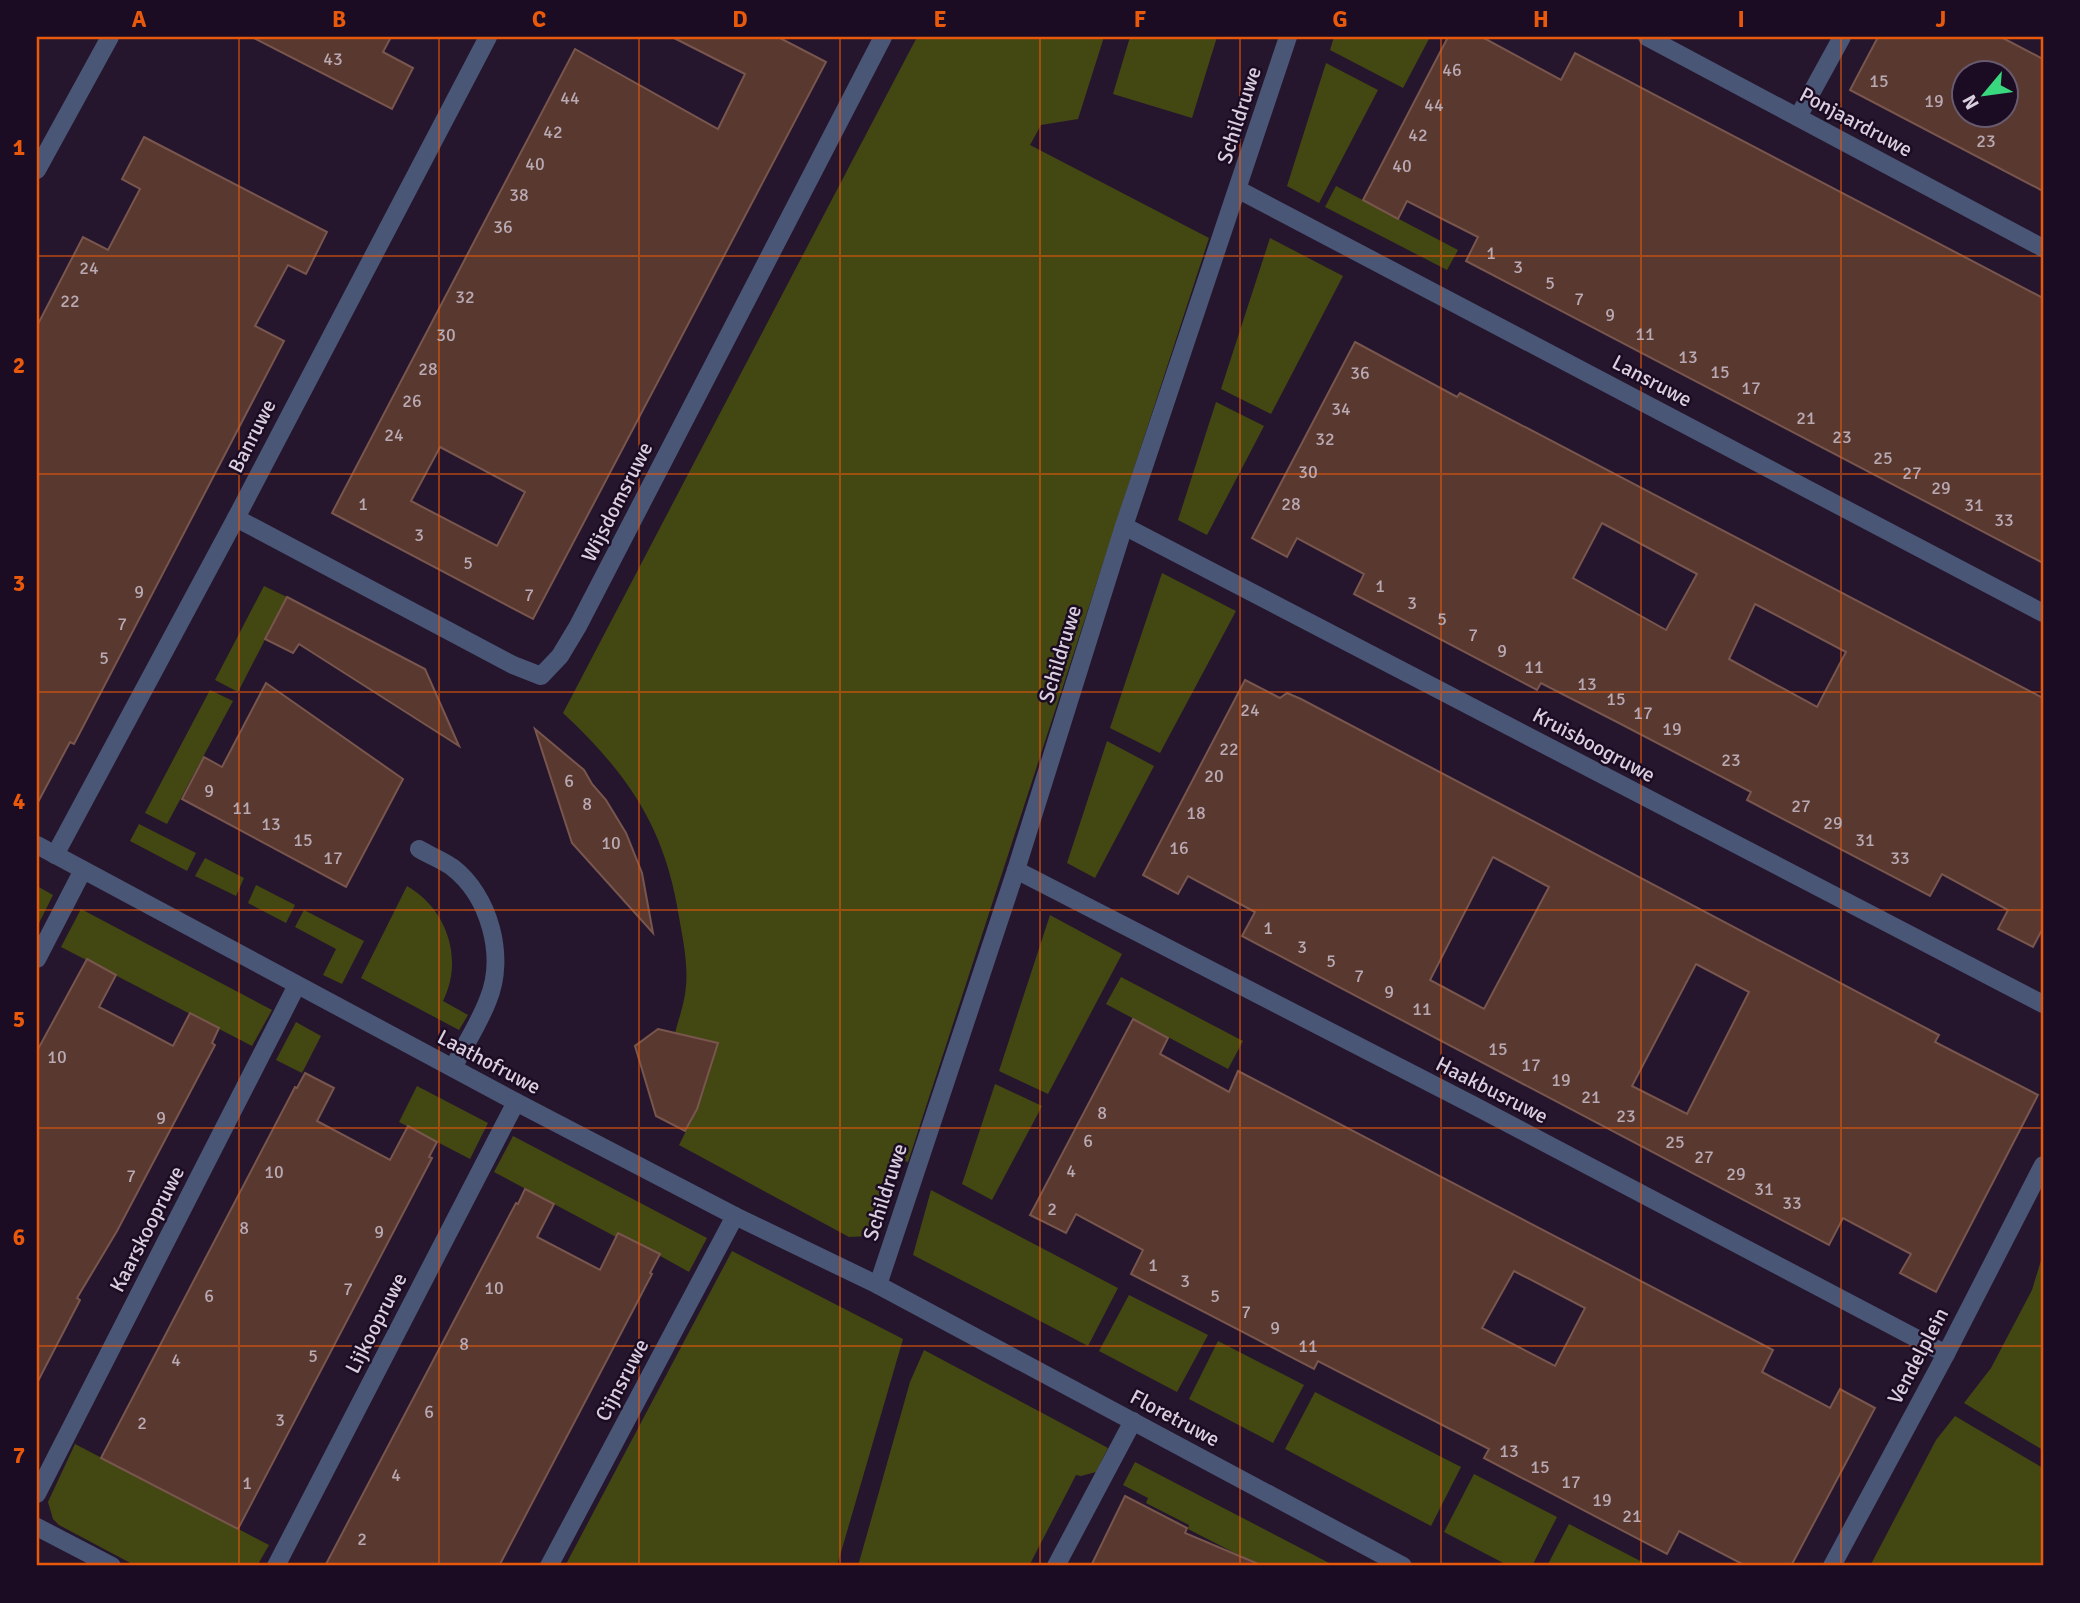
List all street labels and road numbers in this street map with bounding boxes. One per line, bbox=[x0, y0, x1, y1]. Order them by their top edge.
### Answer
street label: Schildruwe bbox=[1211, 63, 1267, 167]
street label: Ponjaardruwe bbox=[1795, 81, 1917, 163]
street label: Lansruwe bbox=[1608, 349, 1696, 413]
street label: Banruwe bbox=[222, 395, 282, 477]
street label: Wijsdomsruwe bbox=[576, 438, 658, 566]
street label: Schildruwe bbox=[1033, 602, 1087, 706]
street label: Kruisboogruwe bbox=[1528, 702, 1660, 788]
street label: Laathofruwe bbox=[433, 1024, 545, 1100]
street label: Haakbusruwe bbox=[1432, 1051, 1552, 1129]
street label: Schildruwe bbox=[857, 1140, 913, 1244]
street label: Kaarskoopruwe bbox=[104, 1161, 190, 1297]
street label: Lijkoopruwe bbox=[339, 1268, 413, 1378]
street label: Vendelplein bbox=[1882, 1303, 1954, 1409]
street label: Cijnsruwe bbox=[590, 1334, 654, 1426]
street label: Floretruwe bbox=[1126, 1384, 1224, 1452]

